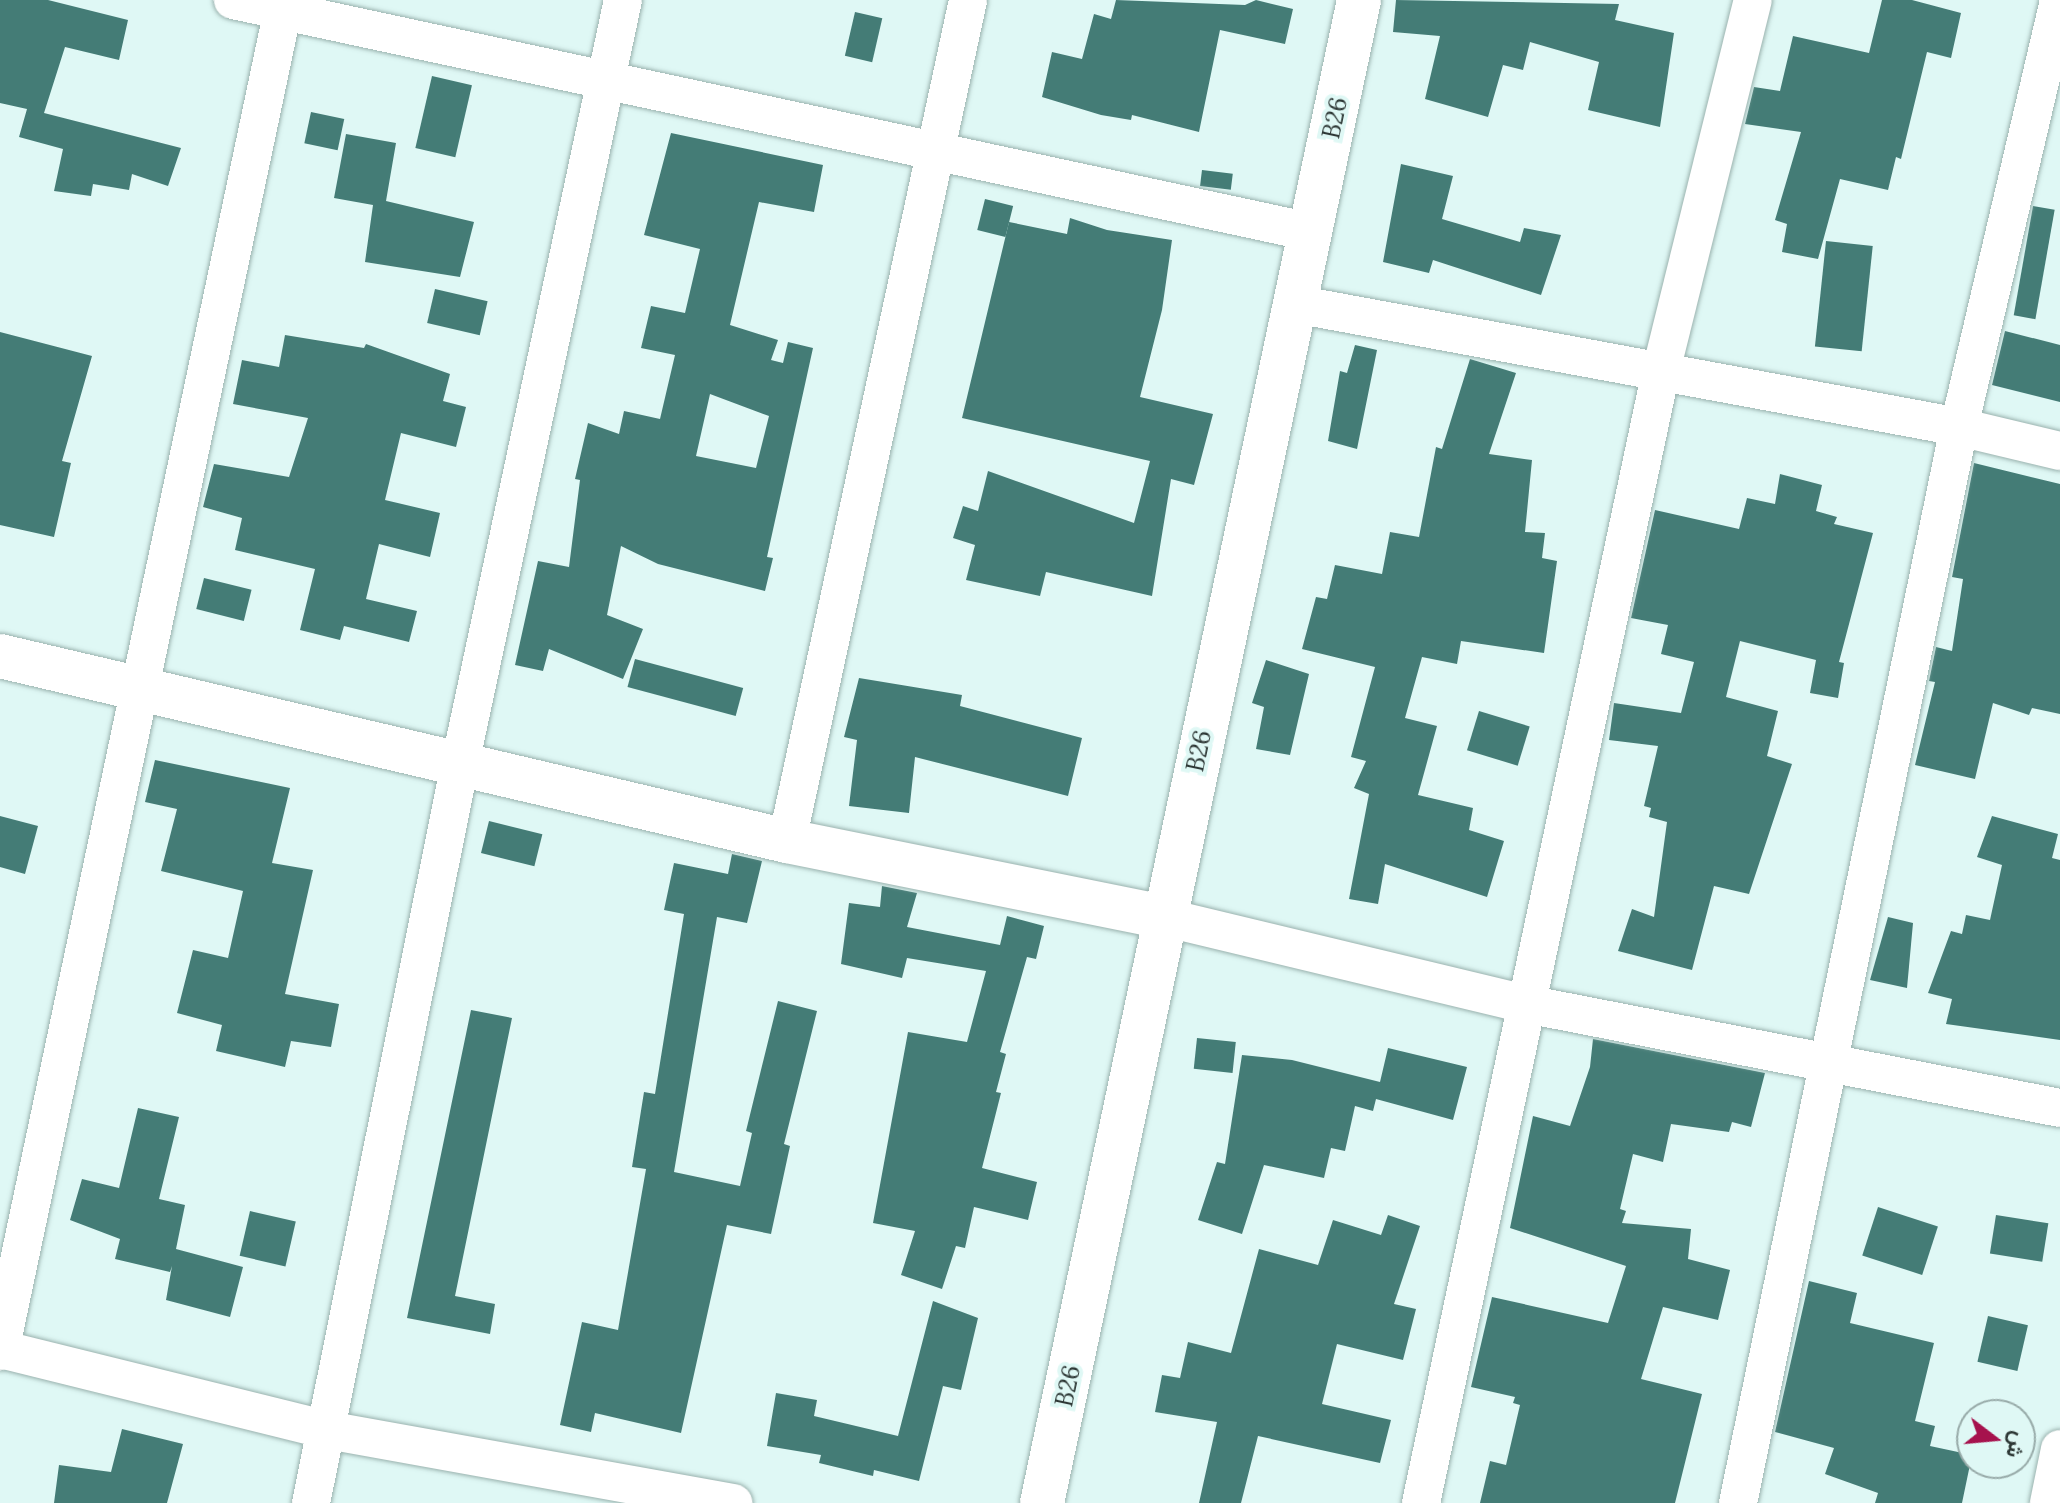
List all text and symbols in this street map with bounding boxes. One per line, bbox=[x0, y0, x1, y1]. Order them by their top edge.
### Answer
street label: B26 bbox=[1317, 95, 1353, 141]
street label: B26 bbox=[1181, 728, 1217, 774]
street label: B26 bbox=[1050, 1363, 1086, 1409]
north arrow bbox=[1956, 1399, 2036, 1479]
text: ش bbox=[2000, 1428, 2034, 1462]

